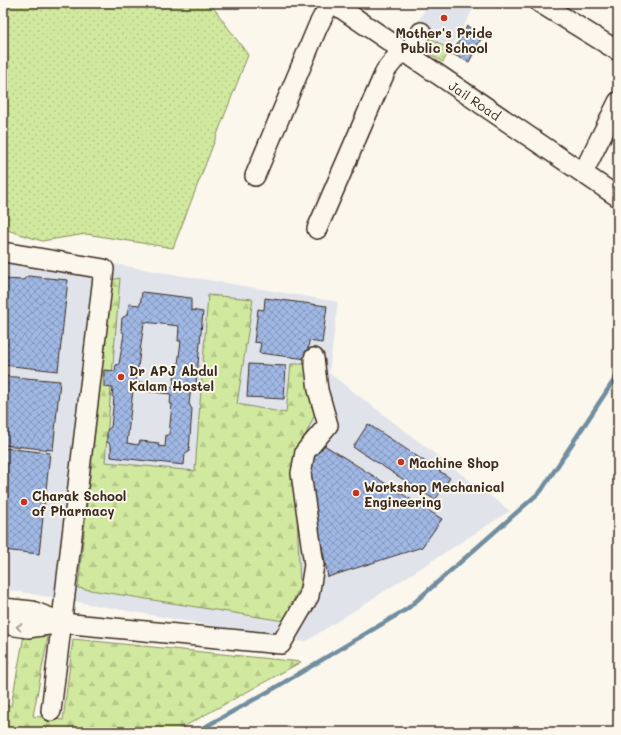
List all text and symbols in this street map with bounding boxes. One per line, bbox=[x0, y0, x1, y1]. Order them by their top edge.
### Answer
marker: Mother's Pride Public School bbox=[439, 13, 449, 23]
place label: Mother's Pride Public School bbox=[396, 24, 493, 56]
street label: Jail Road bbox=[446, 76, 504, 123]
place label: Dr APJ Abdul Kalam Hostel bbox=[129, 362, 217, 394]
marker: Dr APJ Abdul Kalam Hostel bbox=[116, 372, 126, 382]
place label: Machine Shop bbox=[409, 454, 499, 471]
marker: Machine Shop bbox=[396, 457, 406, 467]
place label: Workshop Mechanical Engineering bbox=[364, 478, 504, 510]
place label: Charak School of Pharmacy bbox=[32, 487, 126, 520]
marker: Workshop Mechanical Engineering bbox=[351, 488, 361, 498]
marker: Charak School of Pharmacy bbox=[19, 497, 29, 507]
one-way arrow bbox=[16, 623, 22, 632]

